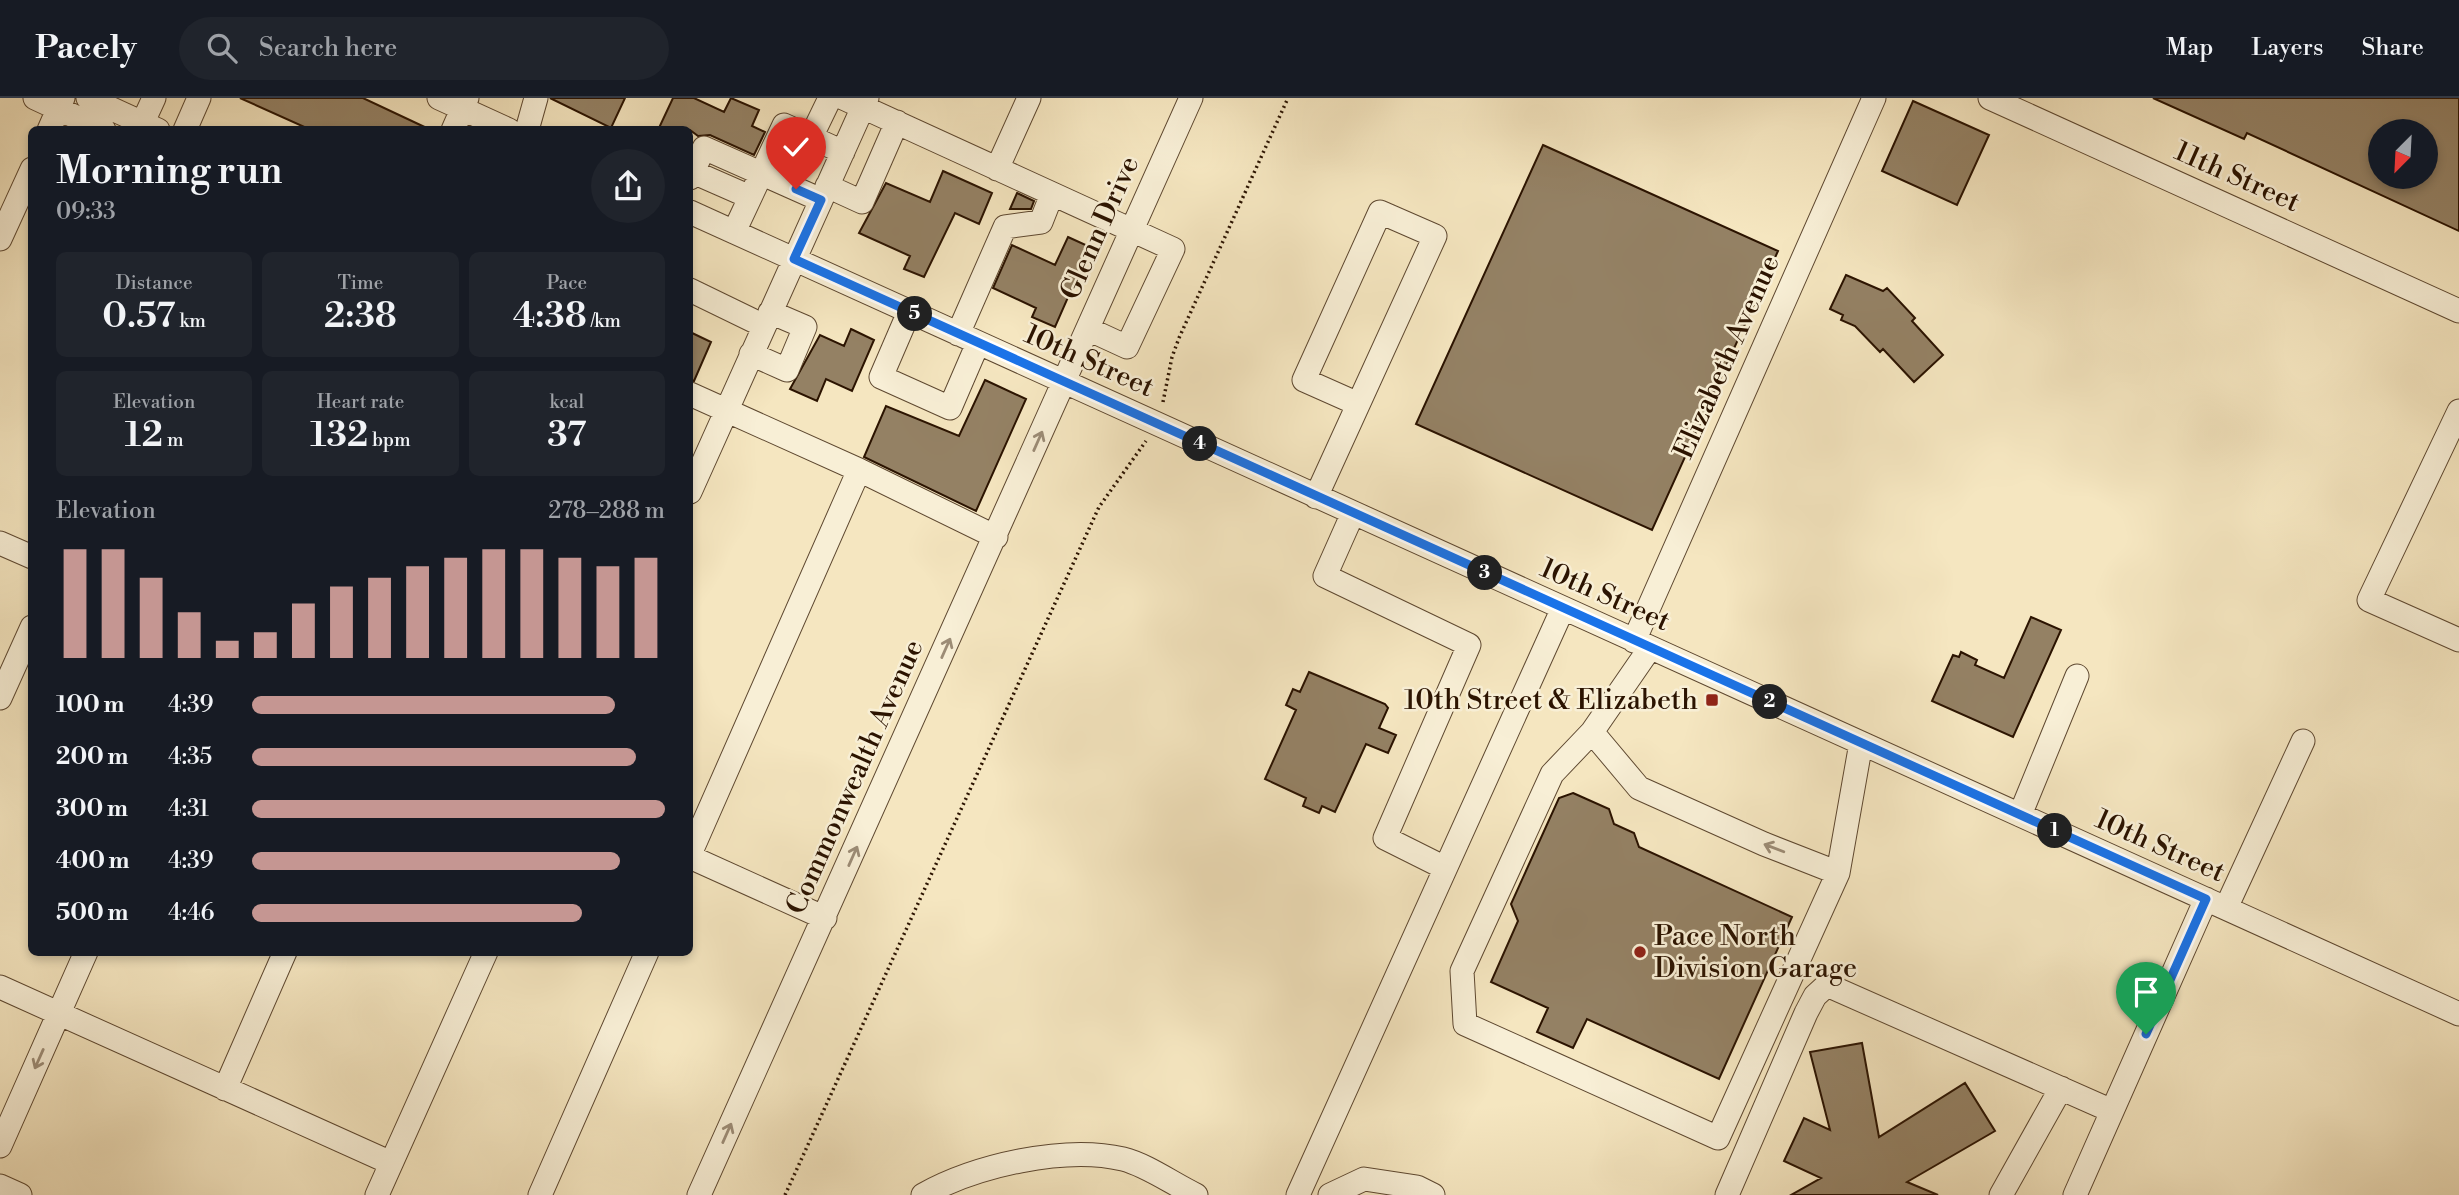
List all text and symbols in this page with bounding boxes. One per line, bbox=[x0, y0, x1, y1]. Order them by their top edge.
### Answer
search box bbox=[179, 17, 669, 80]
text: Pacely bbox=[35, 28, 137, 69]
icon: search bbox=[203, 29, 241, 67]
text: Search here bbox=[259, 32, 397, 64]
text: Map bbox=[2166, 33, 2213, 63]
text: Layers bbox=[2251, 33, 2323, 63]
text: Share bbox=[2361, 33, 2424, 63]
pin bbox=[766, 117, 826, 189]
north arrow bbox=[2368, 119, 2438, 189]
map controls bbox=[2368, 119, 2438, 189]
icon: check bbox=[777, 128, 815, 166]
street label: 11th Street bbox=[2169, 134, 2305, 220]
text: Morning run bbox=[56, 148, 282, 195]
button: share bbox=[591, 149, 665, 223]
street label: Glenn Drive bbox=[1053, 151, 1147, 305]
text: 09:33 bbox=[56, 198, 116, 226]
street label: Elizabeth Avenue bbox=[1666, 250, 1788, 464]
text: Distance bbox=[116, 271, 193, 295]
text: Time bbox=[338, 271, 383, 295]
text: Pace bbox=[546, 271, 587, 295]
text: 0.57 bbox=[102, 295, 175, 338]
text: 2:38 bbox=[324, 295, 397, 338]
text: 4:38 bbox=[513, 295, 587, 338]
pin: 5 bbox=[898, 296, 932, 332]
text: 5 bbox=[909, 301, 920, 325]
text: km bbox=[175, 309, 206, 333]
text: /km bbox=[587, 309, 621, 333]
street label: 10th Street bbox=[1019, 317, 1159, 405]
text: Elevation bbox=[113, 390, 195, 414]
text: Heart rate bbox=[317, 390, 404, 414]
text: kcal bbox=[550, 390, 584, 414]
text: 12 bbox=[125, 414, 163, 457]
text: 132 bbox=[310, 414, 368, 457]
text: 37 bbox=[547, 414, 586, 457]
pin: 4 bbox=[1182, 426, 1218, 462]
text: m bbox=[163, 428, 184, 452]
text: bpm bbox=[368, 428, 411, 452]
one-way arrow bbox=[1032, 430, 1045, 452]
text: 4 bbox=[1193, 431, 1206, 455]
text: Elevation bbox=[56, 497, 156, 525]
text: 278–288 m bbox=[548, 497, 665, 525]
street label: 10th Street bbox=[1535, 551, 1675, 639]
pin: 3 bbox=[1468, 556, 1502, 590]
text: 3 bbox=[1479, 560, 1490, 584]
street label: Commonwealth Avenue bbox=[779, 634, 931, 920]
one-way arrow bbox=[940, 638, 953, 660]
place label: 10th Street & Elizabeth bbox=[1404, 683, 1698, 718]
pin: 2 bbox=[1752, 684, 1788, 720]
text: 2 bbox=[1764, 689, 1775, 713]
text: 100 m bbox=[56, 691, 124, 719]
text: 4:39 bbox=[168, 691, 214, 719]
marker: 10th Street & Elizabeth bbox=[1704, 692, 1720, 708]
text: 200 m bbox=[56, 743, 128, 771]
text: 4:35 bbox=[168, 743, 212, 771]
text: 300 m bbox=[56, 795, 128, 823]
text: 4:31 bbox=[168, 795, 209, 823]
street label: 10th Street bbox=[2090, 802, 2230, 890]
pin: 1 bbox=[2038, 814, 2072, 848]
text: 1 bbox=[2050, 818, 2059, 842]
one-way arrow bbox=[1764, 841, 1785, 854]
one-way arrow bbox=[846, 846, 860, 867]
text: 400 m bbox=[56, 847, 129, 875]
text: 4:39 bbox=[168, 847, 214, 875]
text: 500 m bbox=[56, 899, 128, 927]
text: 4:46 bbox=[168, 899, 215, 927]
place label: Pace North Division Garage bbox=[1654, 919, 1857, 986]
marker: Pace North Division Garage bbox=[1632, 944, 1648, 960]
pin bbox=[2116, 962, 2176, 1034]
icon: arrive bbox=[2127, 973, 2165, 1011]
one-way arrow bbox=[32, 1048, 45, 1069]
one-way arrow bbox=[721, 1123, 734, 1144]

